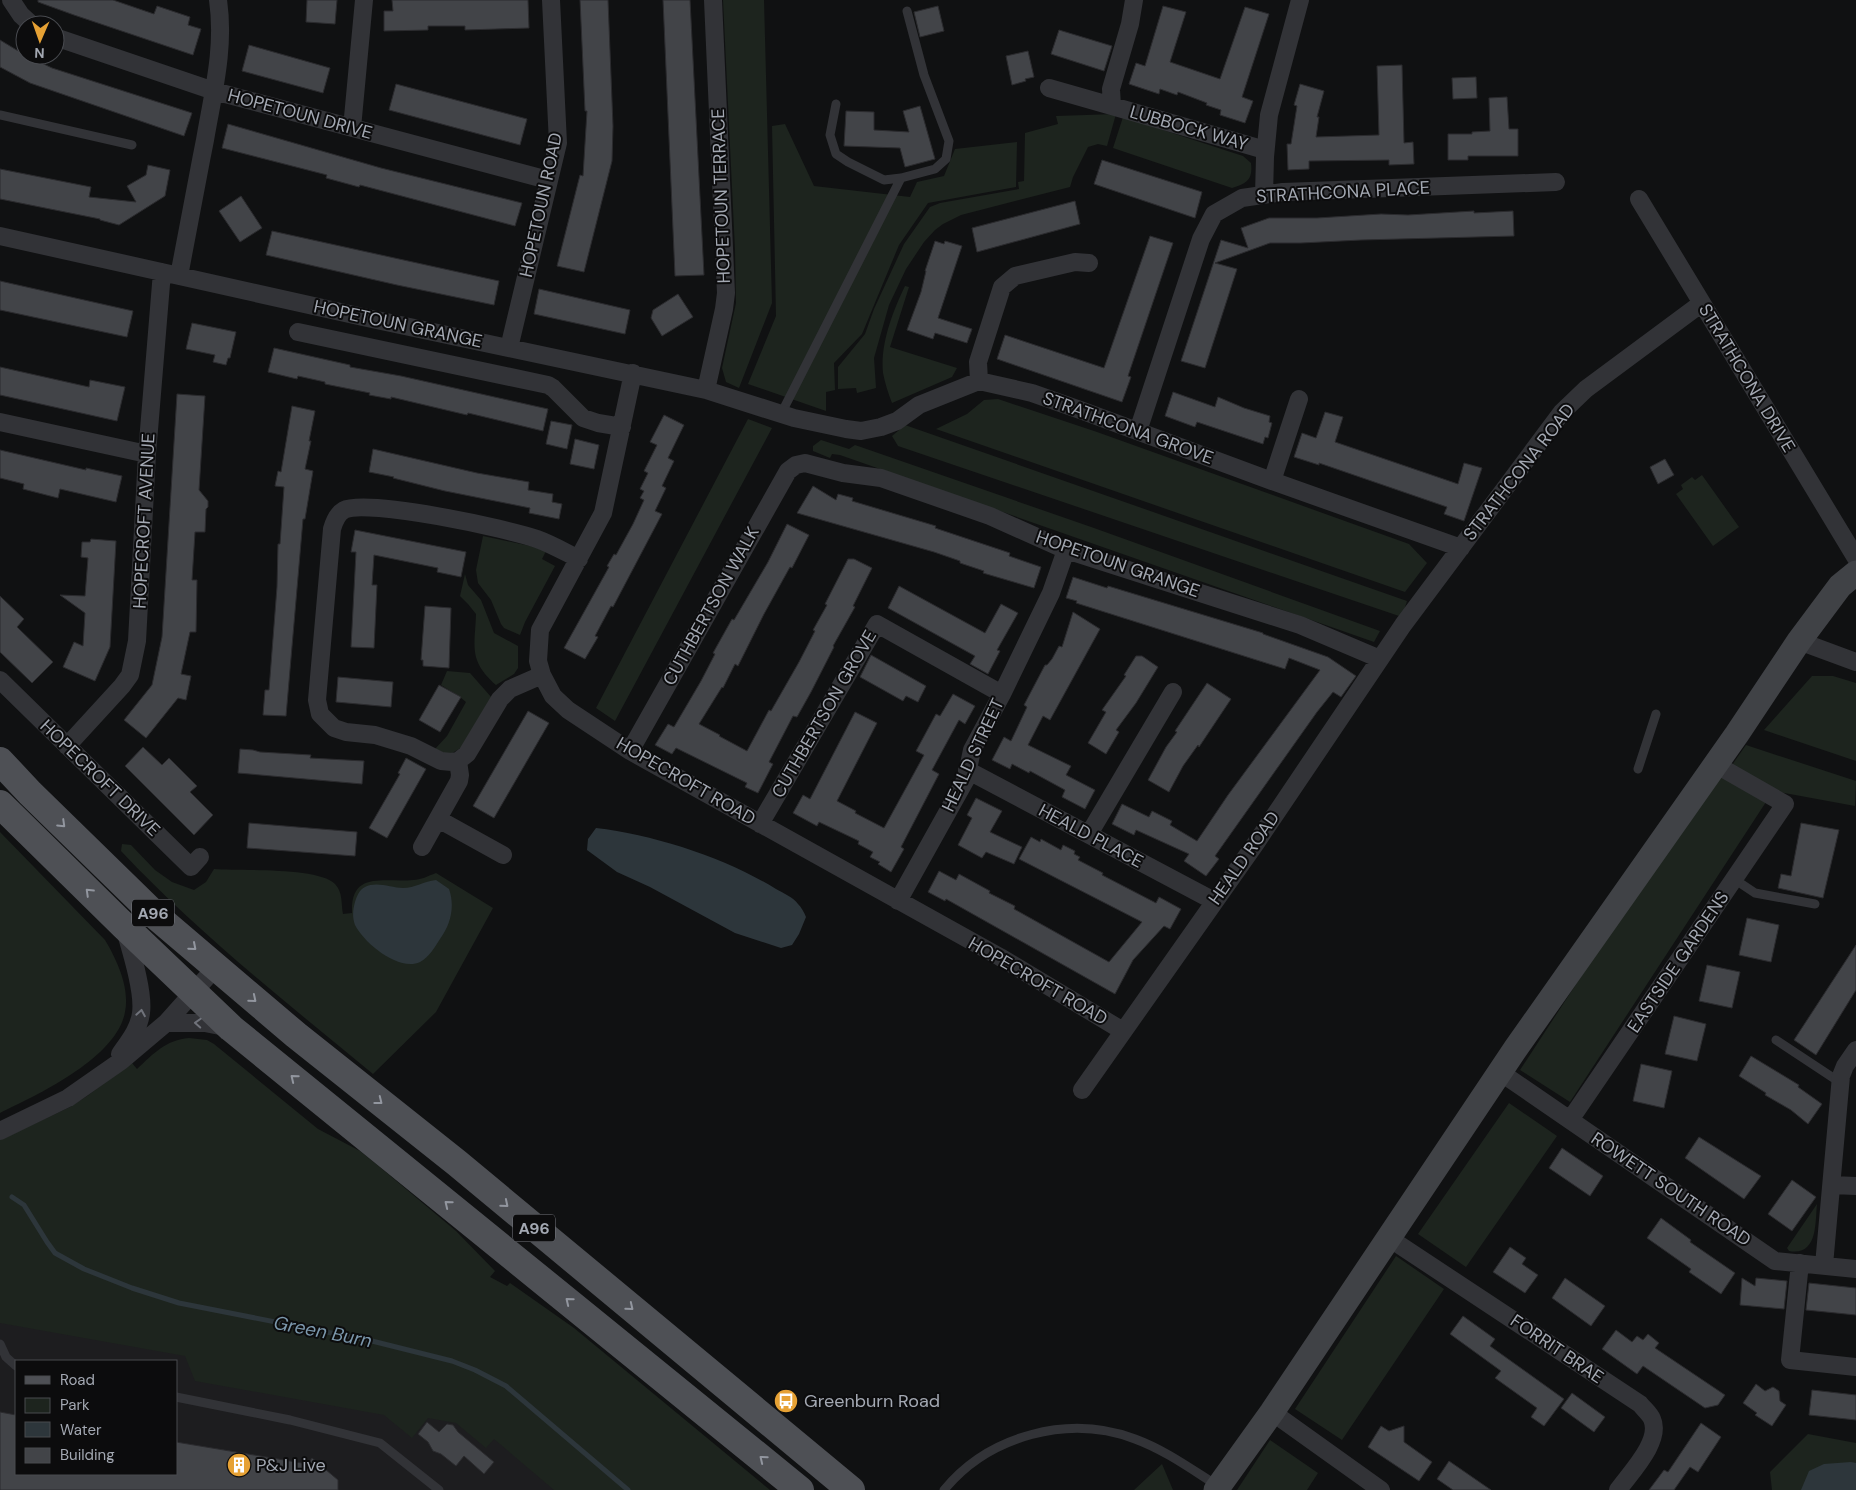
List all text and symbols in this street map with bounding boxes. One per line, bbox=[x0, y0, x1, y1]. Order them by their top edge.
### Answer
north arrow bbox=[15, 15, 65, 65]
text: N bbox=[34, 44, 45, 62]
street label: HOPETOUN DRIVE bbox=[225, 83, 375, 145]
street label: LUBBOCK WAY bbox=[1127, 100, 1251, 156]
street label: HOPETOUN TERRACE bbox=[706, 108, 736, 284]
street label: HOPETOUN ROAD bbox=[514, 130, 568, 280]
street label: STRATHCONA PLACE bbox=[1255, 175, 1431, 209]
street label: HOPETOUN GRANGE bbox=[312, 294, 484, 354]
street label: STRATHCONA DRIVE bbox=[1693, 299, 1801, 457]
street label: STRATHCONA GROVE bbox=[1039, 386, 1217, 470]
street label: STRATHCONA ROAD bbox=[1458, 398, 1580, 546]
street label: HOPECROFT AVENUE bbox=[127, 433, 161, 609]
street label: CUTHBERTSON WALK bbox=[657, 522, 765, 690]
street label: HOPETOUN GRANGE bbox=[1033, 525, 1203, 603]
street label: CUTHBERTSON GROVE bbox=[766, 626, 882, 802]
street label: HEALD STREET bbox=[936, 694, 1010, 816]
street label: HOPECROFT DRIVE bbox=[35, 714, 165, 842]
street label: HOPECROFT ROAD bbox=[612, 731, 760, 831]
street label: HEALD PLACE bbox=[1034, 798, 1148, 874]
street label: HEALD ROAD bbox=[1203, 806, 1285, 910]
one-way arrow bbox=[56, 818, 65, 827]
street label: EASTSIDE GARDENS bbox=[1622, 887, 1734, 1037]
one-way arrow bbox=[86, 889, 95, 898]
road number: A96 bbox=[132, 900, 174, 926]
street label: HOPECROFT ROAD bbox=[964, 931, 1112, 1031]
one-way arrow bbox=[187, 941, 196, 950]
one-way arrow bbox=[247, 993, 256, 1001]
one-way arrow bbox=[135, 1009, 145, 1018]
one-way arrow bbox=[194, 1017, 202, 1028]
one-way arrow bbox=[290, 1075, 299, 1084]
one-way arrow bbox=[373, 1096, 382, 1104]
street label: ROWETT SOUTH ROAD bbox=[1586, 1126, 1756, 1252]
one-way arrow bbox=[499, 1198, 508, 1206]
one-way arrow bbox=[445, 1201, 454, 1209]
road number: A96 bbox=[513, 1214, 555, 1242]
one-way arrow bbox=[565, 1298, 574, 1307]
one-way arrow bbox=[625, 1302, 634, 1311]
street label: FORRIT BRAE bbox=[1506, 1309, 1608, 1389]
water label: Green Burn bbox=[272, 1310, 374, 1353]
legend bbox=[15, 1360, 178, 1475]
text: Road bbox=[60, 1370, 95, 1390]
bus stop icon: Greenburn Road bbox=[773, 1388, 799, 1414]
place label: Greenburn Road bbox=[804, 1389, 940, 1413]
text: Park bbox=[60, 1395, 90, 1415]
text: Water bbox=[60, 1420, 102, 1440]
text: Building bbox=[60, 1445, 115, 1465]
building icon: P&J Live bbox=[226, 1452, 252, 1478]
place label: P&J Live bbox=[256, 1453, 326, 1477]
one-way arrow bbox=[760, 1456, 769, 1465]

